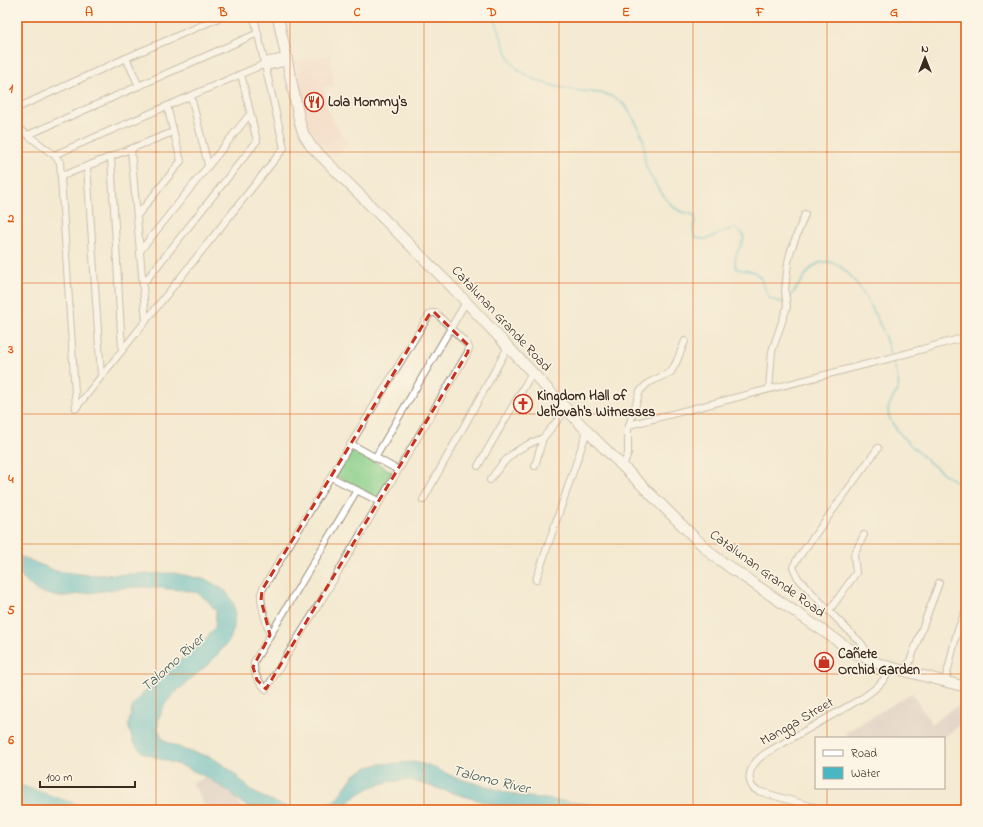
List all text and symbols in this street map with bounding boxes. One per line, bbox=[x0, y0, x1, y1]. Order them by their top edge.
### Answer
text: A bbox=[85, 3, 93, 22]
text: B bbox=[218, 3, 228, 22]
text: C bbox=[353, 3, 361, 22]
text: D bbox=[486, 3, 497, 22]
text: E bbox=[622, 3, 630, 22]
text: F bbox=[755, 3, 765, 22]
text: G bbox=[890, 3, 898, 22]
north arrow bbox=[905, 38, 945, 78]
text: N bbox=[921, 41, 929, 57]
text: 1 bbox=[9, 79, 14, 98]
restaurant icon: Lola Mommy's bbox=[303, 91, 325, 113]
place label: Lola Mommy's bbox=[328, 92, 407, 115]
text: 2 bbox=[7, 209, 15, 228]
street label: Catalunan Grande Road bbox=[446, 261, 556, 377]
text: 3 bbox=[7, 340, 14, 359]
place label: Kingdom Hall of Jehovah's Witnesses bbox=[537, 386, 655, 423]
church icon: Kingdom Hall of Jehovah's Witnesses bbox=[512, 393, 534, 415]
text: 4 bbox=[7, 470, 14, 489]
street label: Catalunan Grande Road bbox=[705, 525, 829, 623]
text: 5 bbox=[7, 601, 15, 620]
water label: Talomo River bbox=[136, 627, 211, 698]
place label: Cañete Orchid Garden bbox=[838, 644, 920, 681]
shop icon: Cañete Orchid Garden bbox=[813, 651, 835, 673]
street label: Mangga Street bbox=[756, 692, 838, 752]
text: 6 bbox=[7, 731, 14, 750]
legend bbox=[815, 737, 945, 789]
text: Road bbox=[851, 745, 877, 763]
water label: Talomo River bbox=[450, 760, 534, 801]
scale bar bbox=[40, 763, 135, 789]
text: Water bbox=[851, 765, 880, 783]
text: 100 m bbox=[46, 769, 73, 787]

